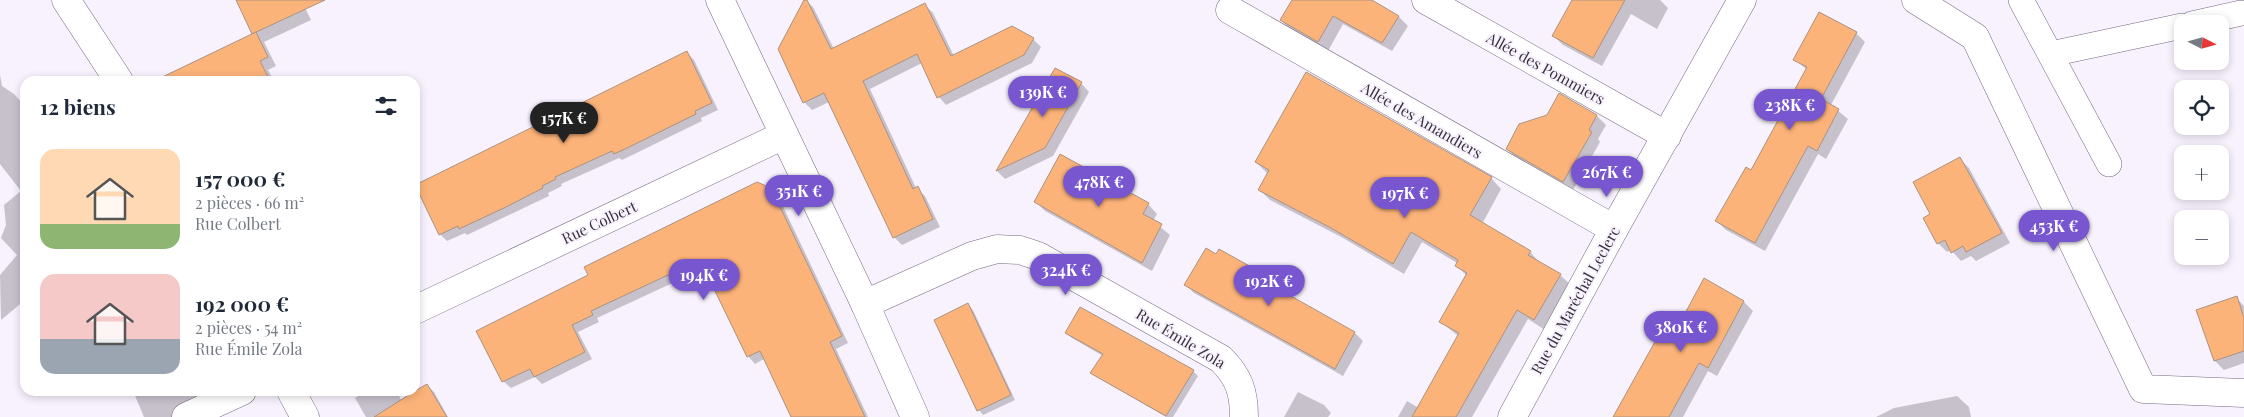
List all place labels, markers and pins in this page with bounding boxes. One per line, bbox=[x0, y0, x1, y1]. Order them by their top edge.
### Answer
pin: 139K € bbox=[1002, 76, 1084, 118]
pin: 238K € bbox=[1749, 88, 1831, 131]
pin: 157K € bbox=[523, 102, 605, 144]
pin: 267K € bbox=[1566, 156, 1648, 198]
pin: 478K € bbox=[1058, 166, 1140, 208]
pin: 351K € bbox=[758, 174, 840, 217]
pin: 197K € bbox=[1364, 176, 1446, 219]
pin: 453K € bbox=[2013, 210, 2095, 252]
pin: 324K € bbox=[1025, 254, 1107, 296]
pin: 194K € bbox=[663, 258, 745, 301]
pin: 192K € bbox=[1228, 264, 1310, 307]
pin: 380K € bbox=[1640, 310, 1722, 353]

